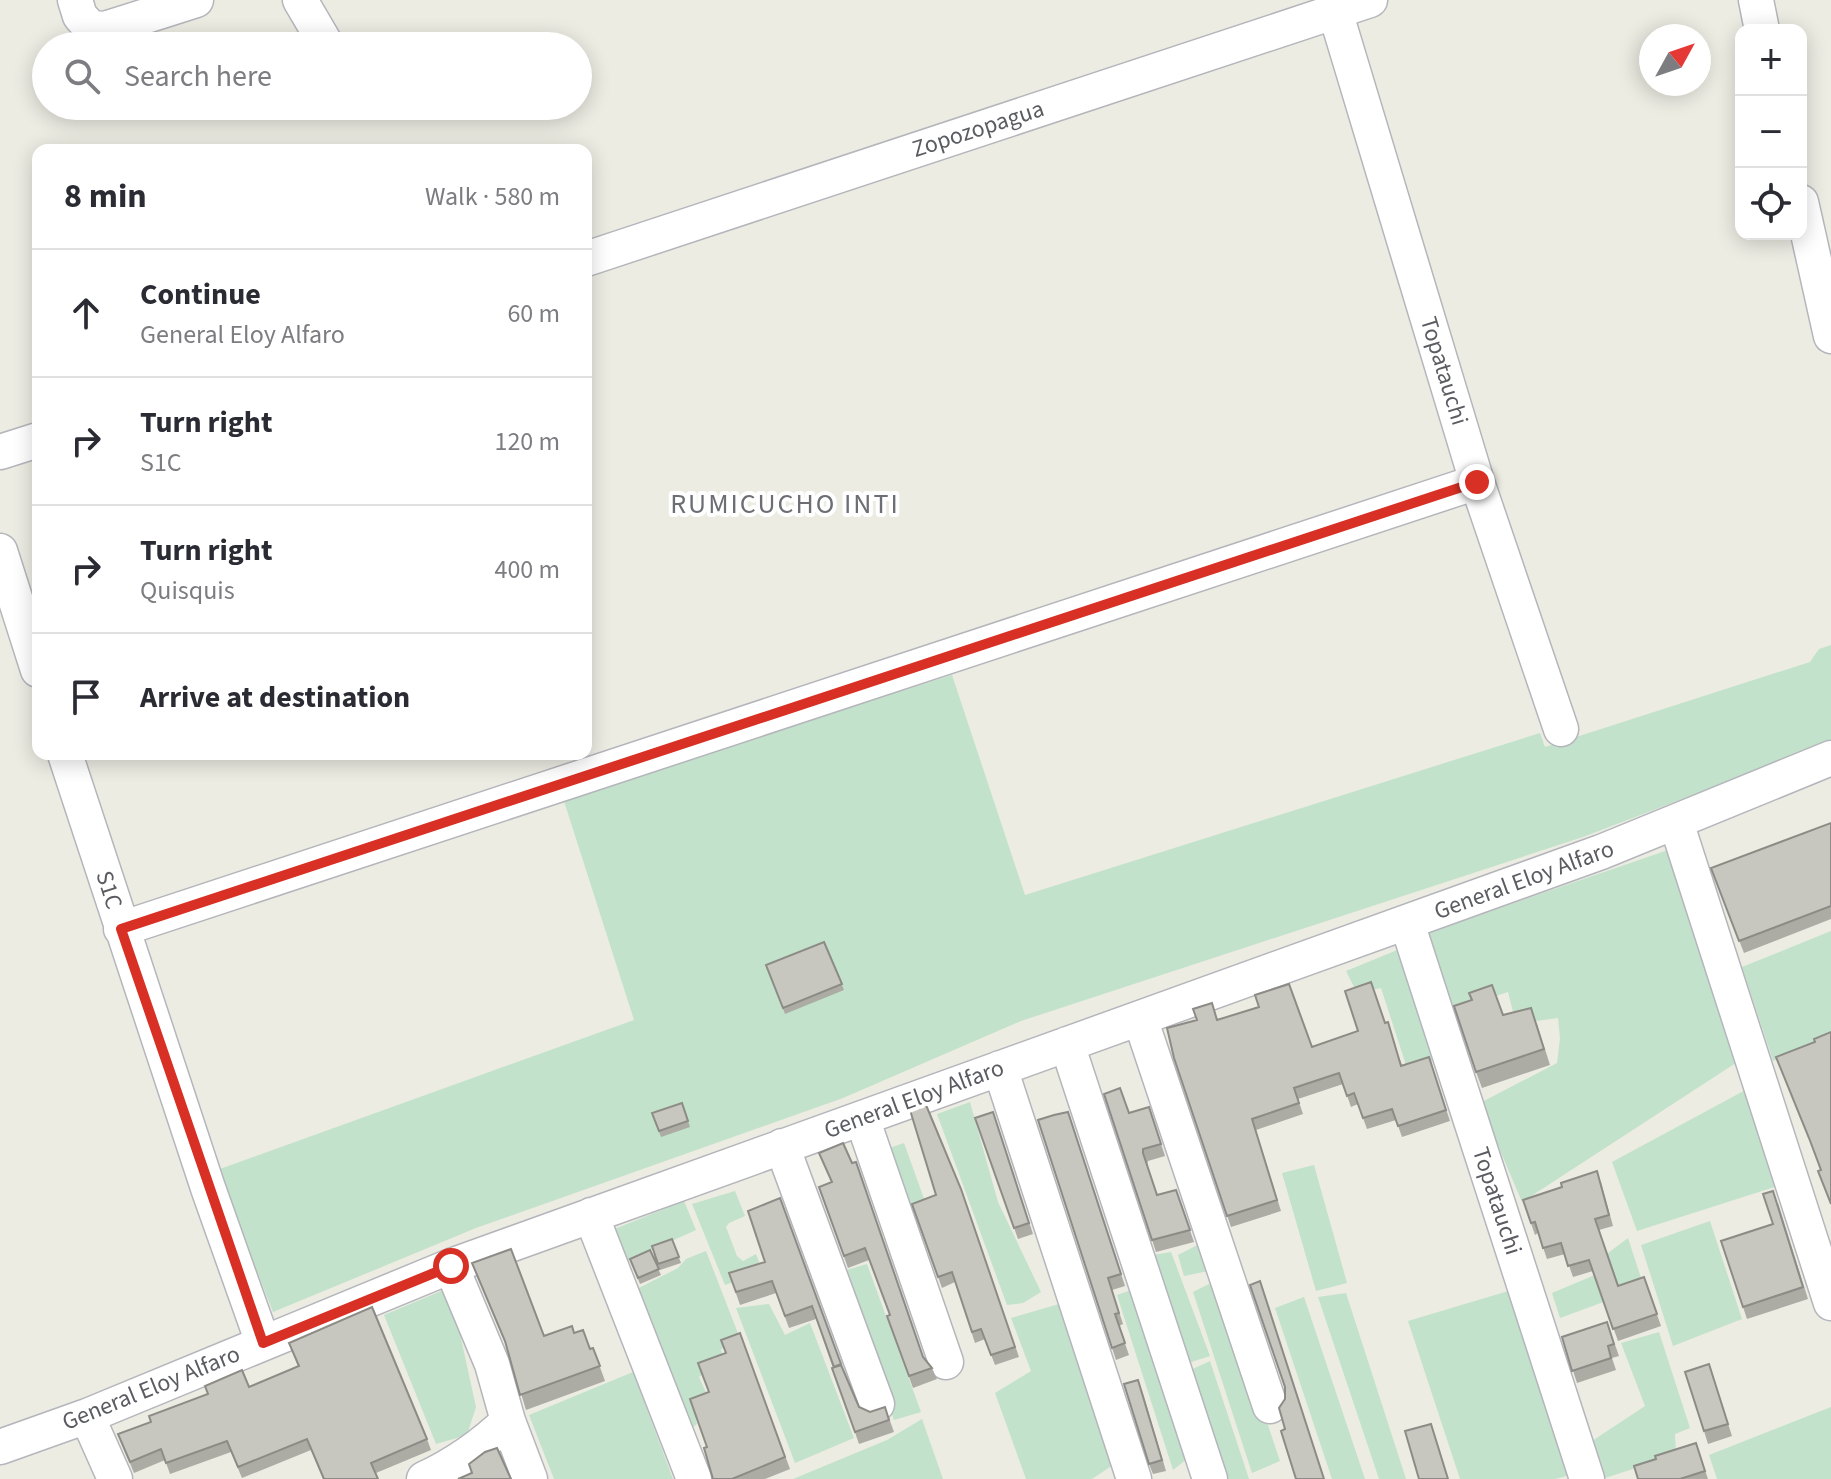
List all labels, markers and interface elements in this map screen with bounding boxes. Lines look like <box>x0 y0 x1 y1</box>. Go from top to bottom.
north arrow <box>1639 24 1711 96</box>
map controls <box>1735 24 1807 240</box>
button: + <box>1735 24 1807 96</box>
search box <box>32 32 592 120</box>
icon: search <box>60 54 104 98</box>
text: Search here <box>124 55 272 98</box>
street label: Zopozopagua <box>907 91 1049 167</box>
button: − <box>1735 96 1807 168</box>
button: locate <box>1735 168 1807 240</box>
text: 8 min <box>64 172 147 221</box>
text: Walk · 580 m <box>425 178 560 215</box>
text: Continue <box>140 273 261 316</box>
icon: ahead <box>64 291 108 335</box>
text: 60 m <box>507 295 560 332</box>
street label: Topatauchi <box>1411 312 1477 430</box>
text: General Eloy Alfaro <box>140 316 345 353</box>
text: Turn right <box>140 401 272 444</box>
icon: right <box>64 419 108 463</box>
text: 120 m <box>494 423 560 460</box>
text: S1C <box>140 444 182 481</box>
route end <box>1459 464 1495 500</box>
district label: RUMICUCHO INTI <box>670 484 900 524</box>
text: Turn right <box>140 529 272 572</box>
icon: right <box>64 547 108 591</box>
text: 400 m <box>494 551 560 588</box>
text: Quisquis <box>140 572 235 609</box>
icon: arrive <box>64 675 108 719</box>
text: Arrive at destination <box>140 676 410 719</box>
street label: General Eloy Alfaro <box>1429 831 1619 929</box>
street label: S1C <box>86 866 132 914</box>
street label: General Eloy Alfaro <box>819 1050 1009 1148</box>
street label: Topatauchi <box>1463 1142 1531 1260</box>
route start <box>433 1248 469 1284</box>
street label: General Eloy Alfaro <box>57 1336 245 1440</box>

